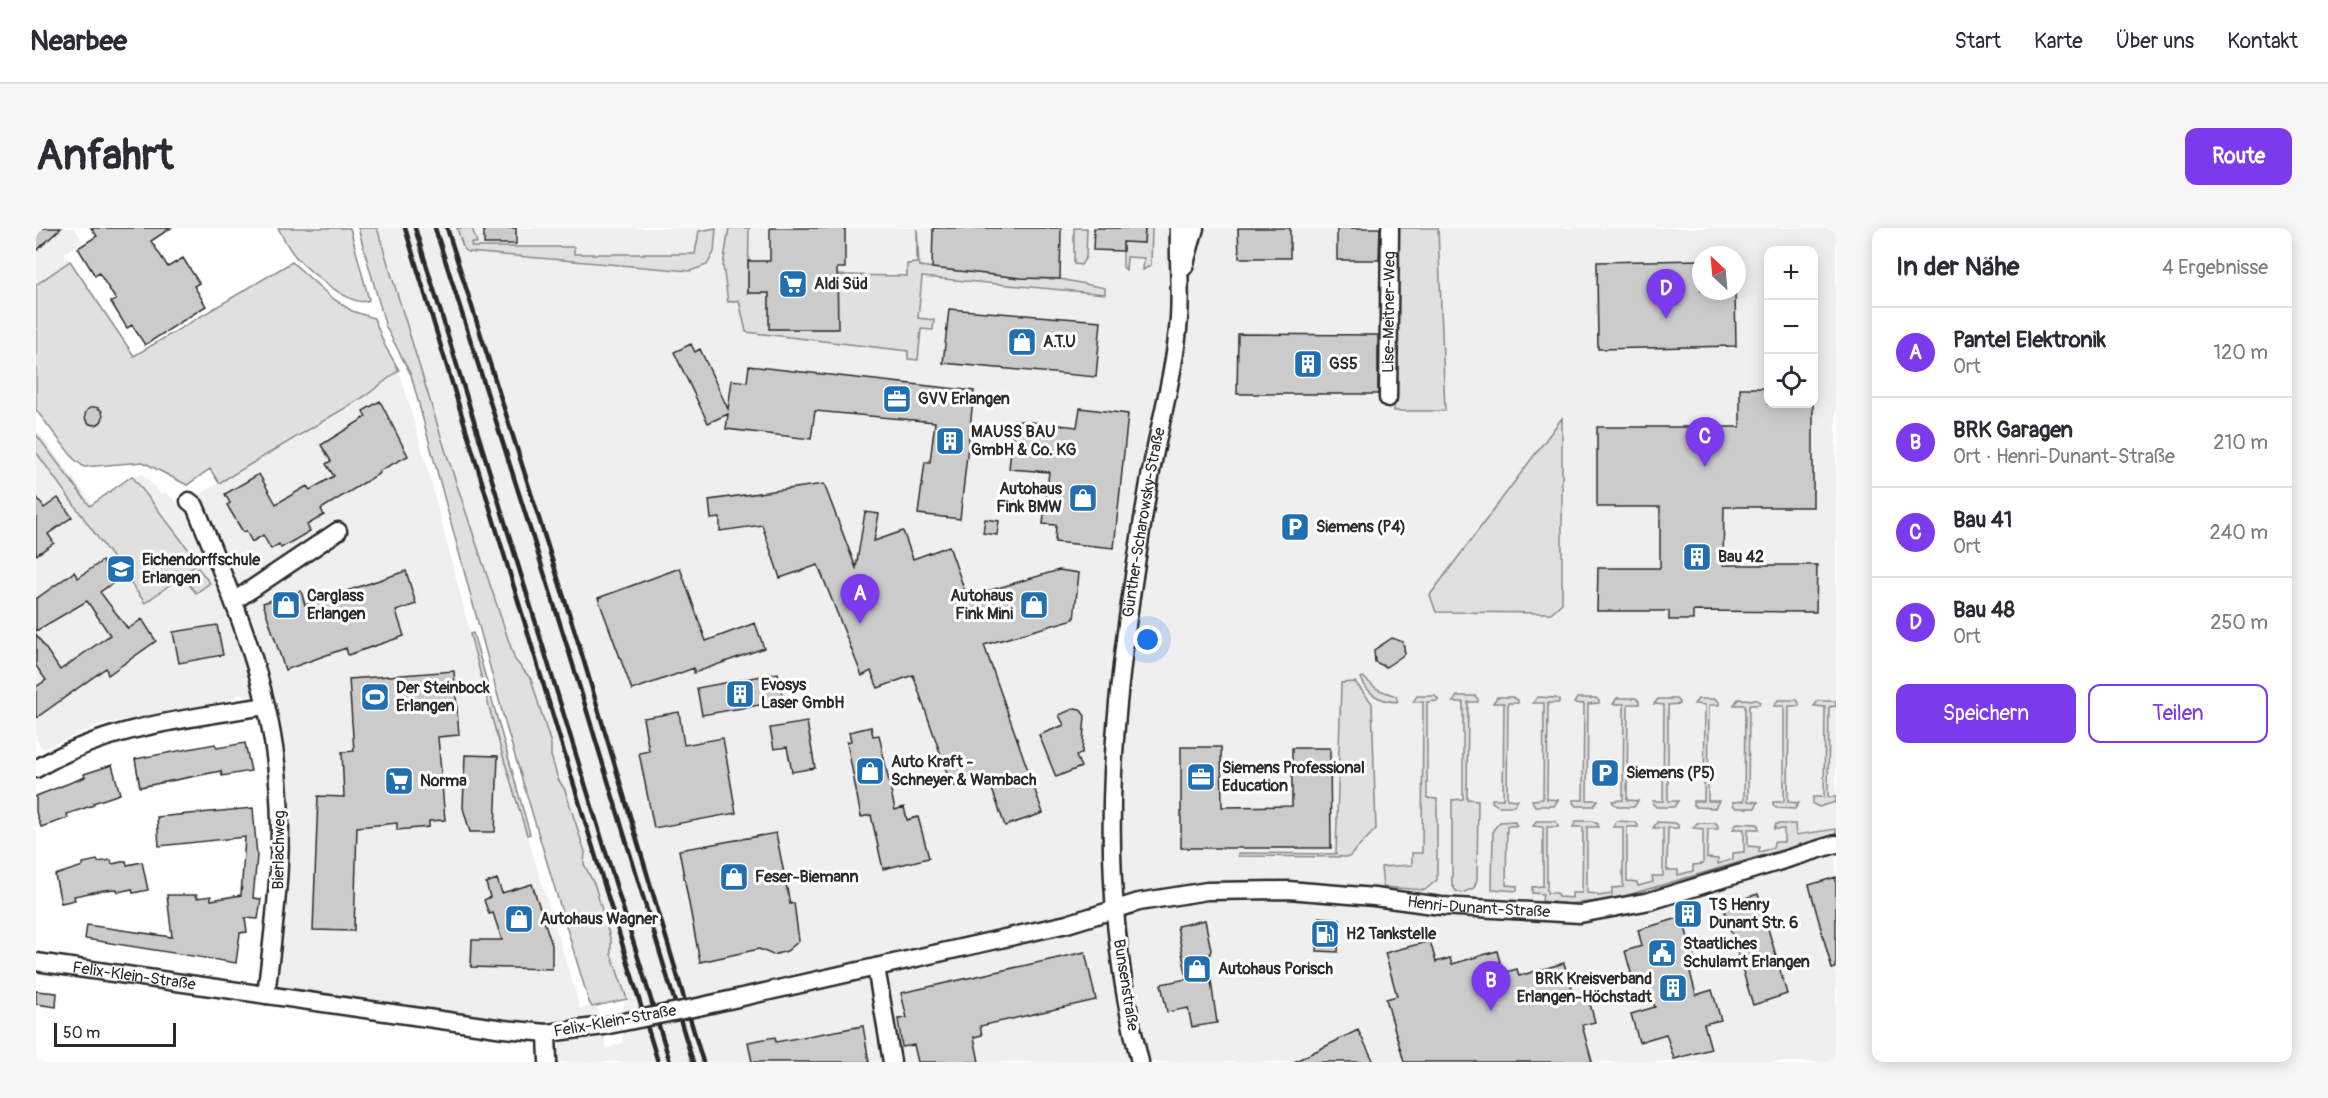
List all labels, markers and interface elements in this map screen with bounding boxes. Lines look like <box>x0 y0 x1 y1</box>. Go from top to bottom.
text: Nearbee <box>30 24 127 59</box>
text: Start <box>1955 28 2001 55</box>
text: Karte <box>2034 28 2083 55</box>
text: Über uns <box>2116 28 2194 55</box>
text: Kontakt <box>2227 28 2298 55</box>
button: Route <box>2185 128 2292 185</box>
text: Anfahrt <box>36 130 174 182</box>
north arrow <box>1692 246 1746 300</box>
map controls <box>1764 246 1818 408</box>
button: + <box>1764 246 1818 300</box>
street label: Lise-Meitner-Weg <box>1378 251 1400 373</box>
text: In der Nähe <box>1896 251 2019 283</box>
text: 4 Ergebnisse <box>2162 255 2268 280</box>
supermarket icon: Aldi Süd <box>777 268 809 300</box>
pin: D <box>1646 270 1686 319</box>
place label: Aldi Süd <box>814 274 868 294</box>
button: − <box>1764 300 1818 354</box>
shop icon: A.T.U <box>1006 326 1038 358</box>
text: Pantel Elektronik <box>1953 326 2106 354</box>
place label: A.T.U <box>1043 332 1076 352</box>
text: A <box>1909 340 1922 365</box>
text: 120 m <box>2213 340 2268 365</box>
building icon: GS5 <box>1292 348 1324 380</box>
place label: GS5 <box>1329 354 1358 374</box>
button: locate <box>1764 354 1818 408</box>
text: Ort <box>1953 354 1981 379</box>
office icon: GVV Erlangen <box>881 383 913 415</box>
place label: GVV Erlangen <box>918 389 1010 409</box>
text: BRK Garagen <box>1953 416 2073 444</box>
pin: C <box>1686 418 1724 467</box>
place label: MAUSS BAU GmbH & Co. KG <box>971 422 1077 460</box>
building icon: MAUSS BAU GmbH & Co. KG <box>934 425 966 457</box>
street label: Günther-Scharowsky-Straße <box>1118 425 1170 619</box>
text: B <box>1910 430 1921 455</box>
text: 210 m <box>2213 430 2268 455</box>
text: Ort · Henri-Dunant-Straße <box>1953 444 2175 469</box>
place label: Autohaus Fink BMW <box>996 479 1063 517</box>
shop icon: Autohaus Fink BMW <box>1067 482 1099 514</box>
text: Bau 41 <box>1953 506 2012 534</box>
parking icon: Siemens (P4) <box>1279 511 1311 543</box>
place label: Siemens (P4) <box>1316 517 1406 537</box>
text: C <box>1909 520 1922 545</box>
text: 240 m <box>2209 520 2268 545</box>
text: Ort <box>1953 534 1981 559</box>
building icon: Bau 42 <box>1681 541 1713 573</box>
place label: Bau 42 <box>1718 547 1764 567</box>
place label: Eichendorffschule Erlangen <box>142 550 261 588</box>
school or university icon: Eichendorffschule Erlangen <box>105 553 137 585</box>
pin: A <box>840 574 880 624</box>
place label: Carglass Erlangen <box>307 586 366 624</box>
place label: Autohaus Fink Mini <box>950 586 1014 624</box>
shop icon: Carglass Erlangen <box>270 589 302 621</box>
shop icon: Autohaus Fink Mini <box>1018 589 1050 621</box>
text: Bau 48 <box>1953 596 2015 624</box>
text: D <box>1909 610 1922 635</box>
text: 250 m <box>2210 610 2268 635</box>
text: Ort <box>1953 624 1981 649</box>
your location <box>1133 625 1162 654</box>
place label: Evosys Laser GmbH <box>761 675 845 713</box>
place label: Der Steinbock Erlangen <box>396 678 490 716</box>
building icon: Evosys Laser GmbH <box>724 678 756 710</box>
sports icon: Der Steinbock Erlangen <box>359 681 391 713</box>
button: Speichern <box>1896 684 2076 743</box>
button: Teilen <box>2088 684 2268 743</box>
place label: Auto Kraft - Schneyer & Wambach <box>891 752 1037 790</box>
shop icon: Auto Kraft - Schneyer & Wambach <box>854 755 886 787</box>
parking icon: Siemens (P5) <box>1589 757 1621 789</box>
place label: Siemens Professional Education <box>1222 758 1365 796</box>
office icon: Siemens Professional Education <box>1185 761 1217 793</box>
place label: Siemens (P5) <box>1626 763 1715 783</box>
supermarket icon: Norma <box>383 765 415 797</box>
place label: Norma <box>420 771 467 791</box>
street label: Bierlachweg <box>268 810 290 890</box>
shop icon: Feser-Biemann <box>718 861 750 893</box>
place label: Feser-Biemann <box>755 867 859 887</box>
street label: Henri-Dunant-Straße <box>1406 892 1551 922</box>
place label: TS Henry Dunant Str. 6 <box>1708 895 1798 933</box>
building icon: TS Henry Dunant Str. 6 <box>1672 898 1704 930</box>
shop icon: Autohaus Wagner <box>503 903 535 935</box>
place label: Autohaus Wagner <box>540 909 658 929</box>
fuel station icon: H2 Tankstelle <box>1309 918 1341 950</box>
place label: H2 Tankstelle <box>1346 924 1437 944</box>
place label: Staatliches Schulamt Erlangen <box>1683 934 1810 972</box>
public building icon: Staatliches Schulamt Erlangen <box>1646 937 1678 969</box>
street label: Bunsenstraße <box>1109 938 1143 1032</box>
shop icon: Autohaus Porisch <box>1181 953 1213 985</box>
street label: Felix-Klein-Straße <box>71 957 197 995</box>
place label: Autohaus Porisch <box>1218 959 1333 979</box>
pin: B <box>1472 962 1510 1011</box>
place label: BRK Kreisverband Erlangen-Höchstadt <box>1517 969 1653 1007</box>
building icon: BRK Kreisverband Erlangen-Höchstadt <box>1657 972 1689 1004</box>
street label: Felix-Klein-Straße <box>552 1000 678 1042</box>
scale bar <box>54 1020 176 1048</box>
text: 50 m <box>63 1023 100 1043</box>

